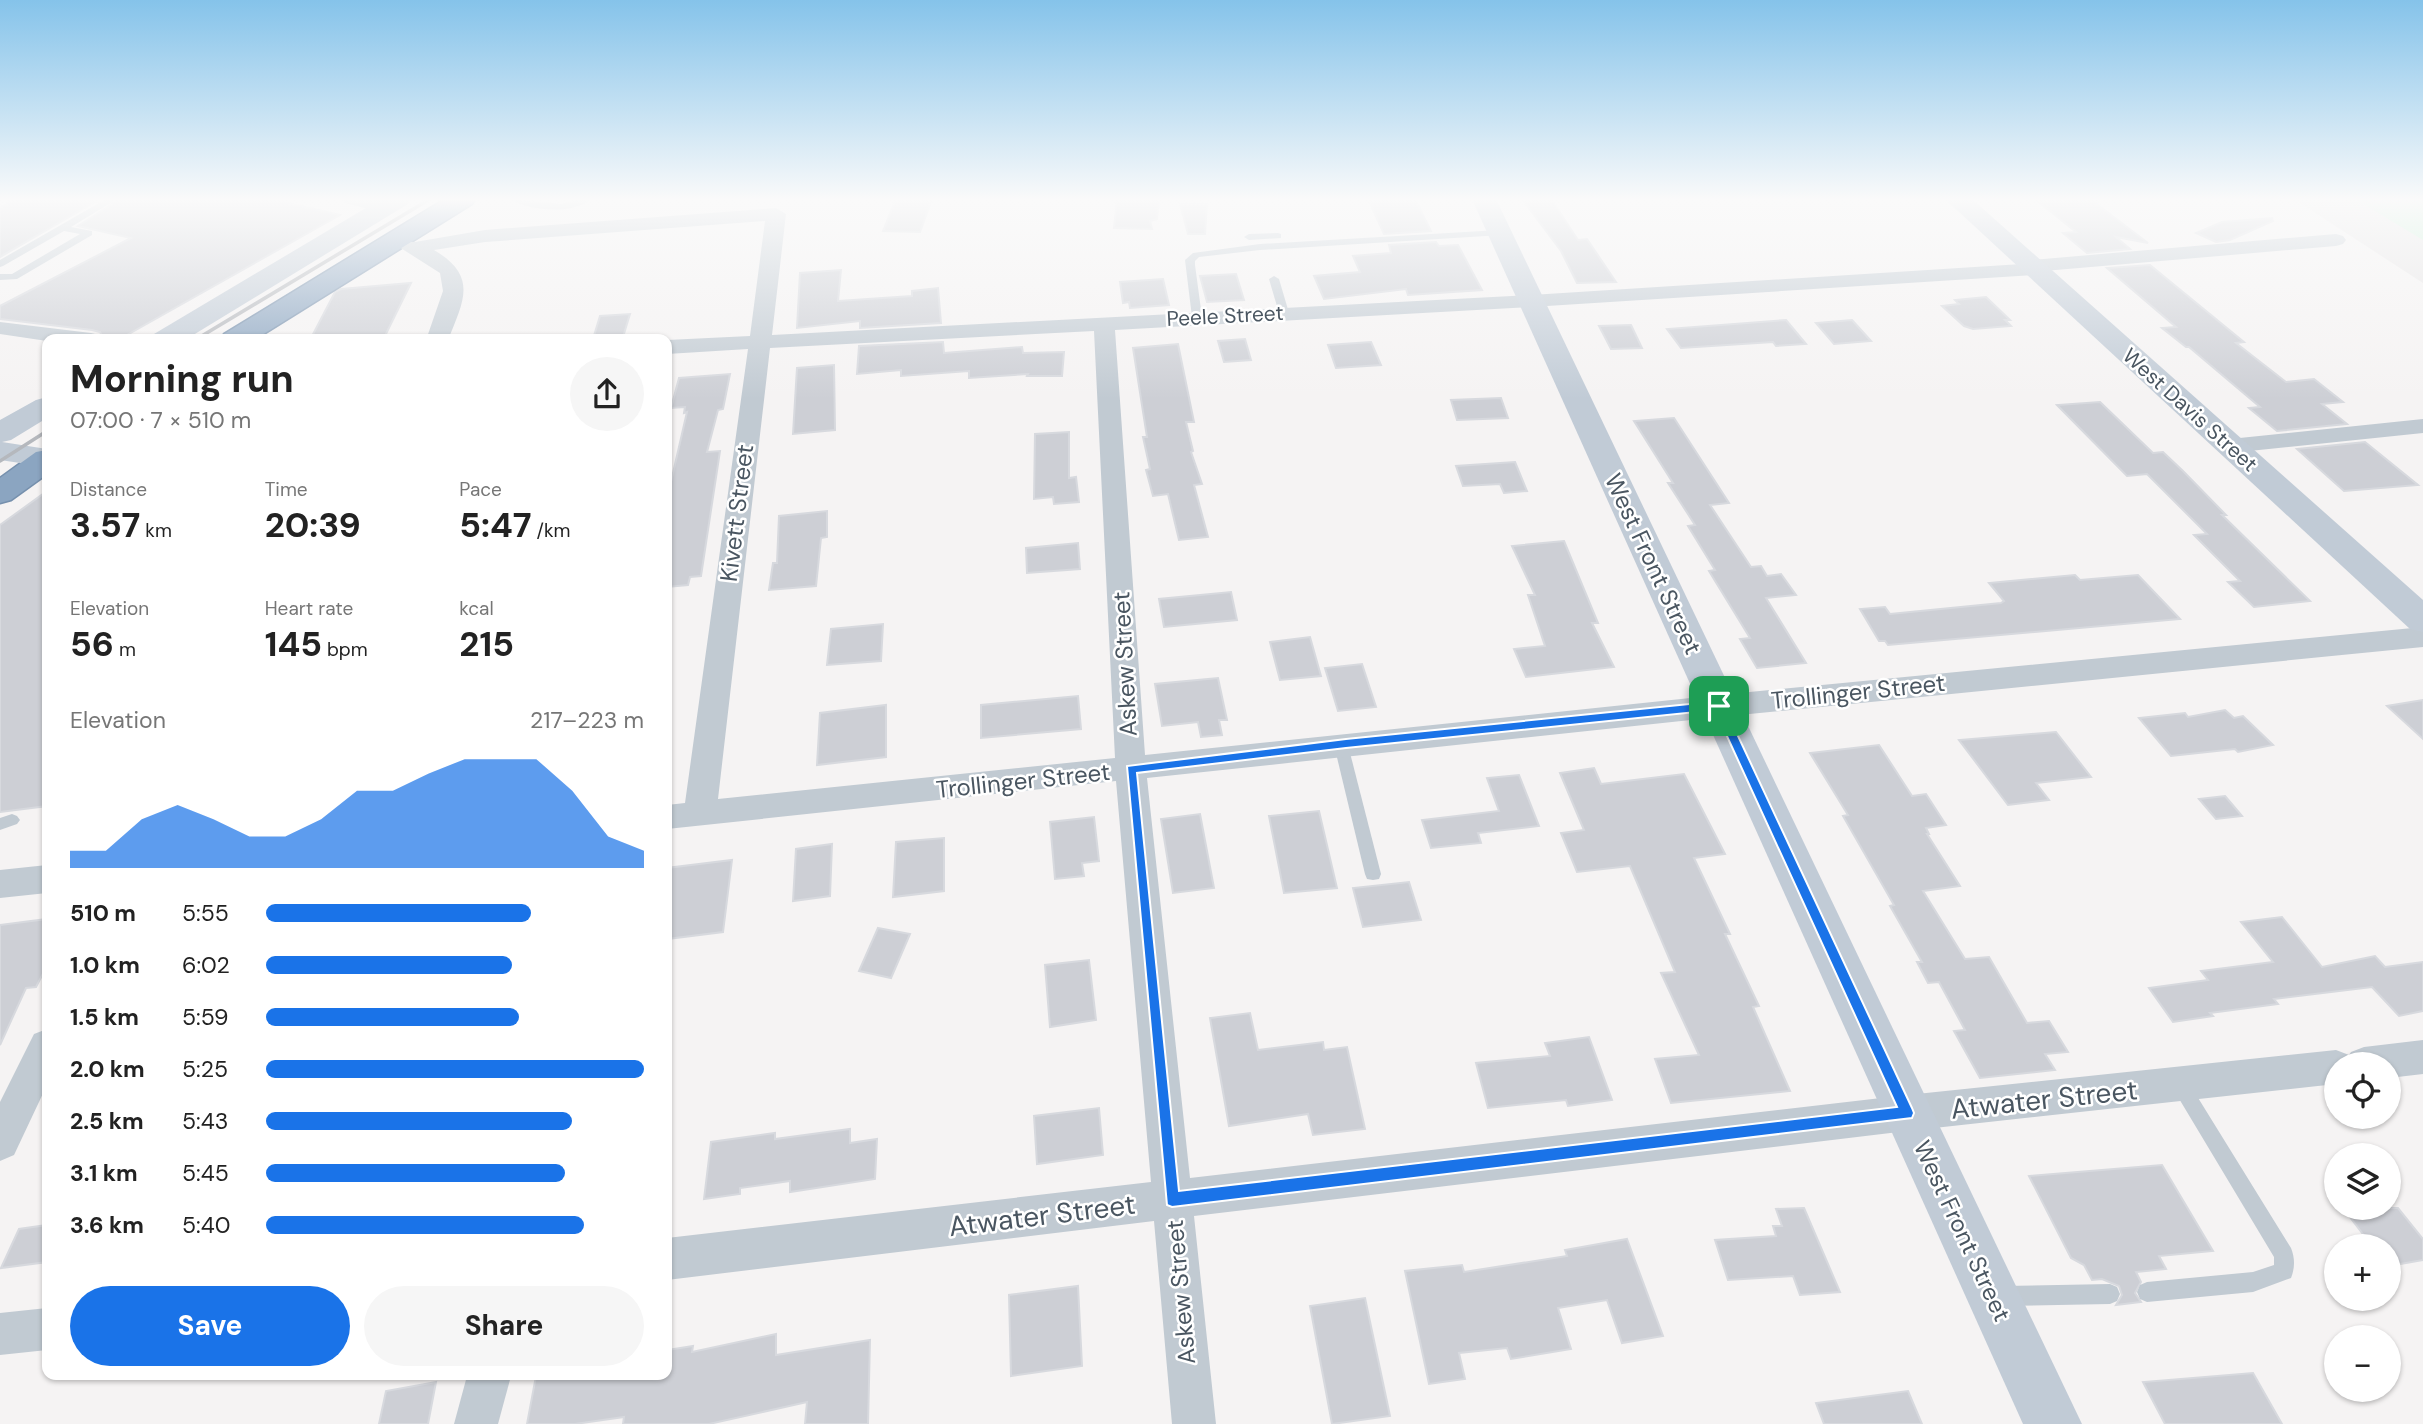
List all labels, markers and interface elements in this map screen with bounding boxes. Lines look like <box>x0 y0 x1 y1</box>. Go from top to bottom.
street label: Peele Street <box>1166 299 1284 333</box>
street label: West Davis Street <box>2117 342 2263 478</box>
text: Morning run <box>70 354 294 404</box>
button: share <box>570 357 644 431</box>
text: 07:00 · 7 × 510 m <box>70 405 251 435</box>
street label: Kivett Street <box>713 442 760 583</box>
street label: West Front Street <box>1598 468 1709 659</box>
text: Distance <box>70 477 147 502</box>
text: Time <box>265 477 308 502</box>
text: Pace <box>459 477 502 502</box>
text: 3.57 <box>70 502 140 548</box>
text: 20:39 <box>265 502 361 548</box>
text: 5:47 <box>459 502 532 548</box>
text: km <box>140 518 172 543</box>
text: /km <box>532 518 571 543</box>
street label: Askew Street <box>1105 591 1144 737</box>
text: Elevation <box>70 596 149 621</box>
text: Heart rate <box>265 596 353 621</box>
text: kcal <box>459 596 494 621</box>
text: 56 <box>70 621 114 667</box>
text: 145 <box>265 621 322 667</box>
text: 215 <box>459 621 514 667</box>
text: m <box>114 637 136 662</box>
text: bpm <box>322 637 368 662</box>
street label: Trollinger Street <box>1769 667 1947 716</box>
pin <box>1689 676 1749 736</box>
icon: arrive <box>1700 687 1738 725</box>
text: Elevation <box>70 705 166 735</box>
text: 217–223 m <box>530 705 644 735</box>
street label: Trollinger Street <box>934 756 1112 805</box>
text: 510 m <box>70 898 136 928</box>
text: 5:55 <box>182 898 229 928</box>
text: 1.0 km <box>70 950 140 980</box>
text: 6:02 <box>182 950 230 980</box>
text: 1.5 km <box>70 1002 139 1032</box>
text: 5:59 <box>182 1002 228 1032</box>
map controls <box>2324 1052 2401 1402</box>
button: locate <box>2324 1052 2401 1129</box>
text: 2.0 km <box>70 1054 145 1084</box>
text: 5:25 <box>182 1054 228 1084</box>
street label: Atwater Street <box>1949 1071 2139 1128</box>
text: 2.5 km <box>70 1106 144 1136</box>
text: 5:43 <box>182 1106 228 1136</box>
street label: West Front Street <box>1907 1135 2018 1326</box>
button: layers <box>2324 1143 2401 1220</box>
text: 3.1 km <box>70 1158 138 1188</box>
text: 5:45 <box>182 1158 229 1188</box>
street label: Atwater Street <box>947 1186 1137 1245</box>
text: 3.6 km <box>70 1210 144 1240</box>
text: 5:40 <box>182 1210 230 1240</box>
street label: Askew Street <box>1159 1218 1202 1366</box>
button: + <box>2324 1234 2401 1311</box>
button: Save <box>70 1286 350 1366</box>
button: Share <box>364 1286 644 1366</box>
button: − <box>2324 1325 2401 1402</box>

